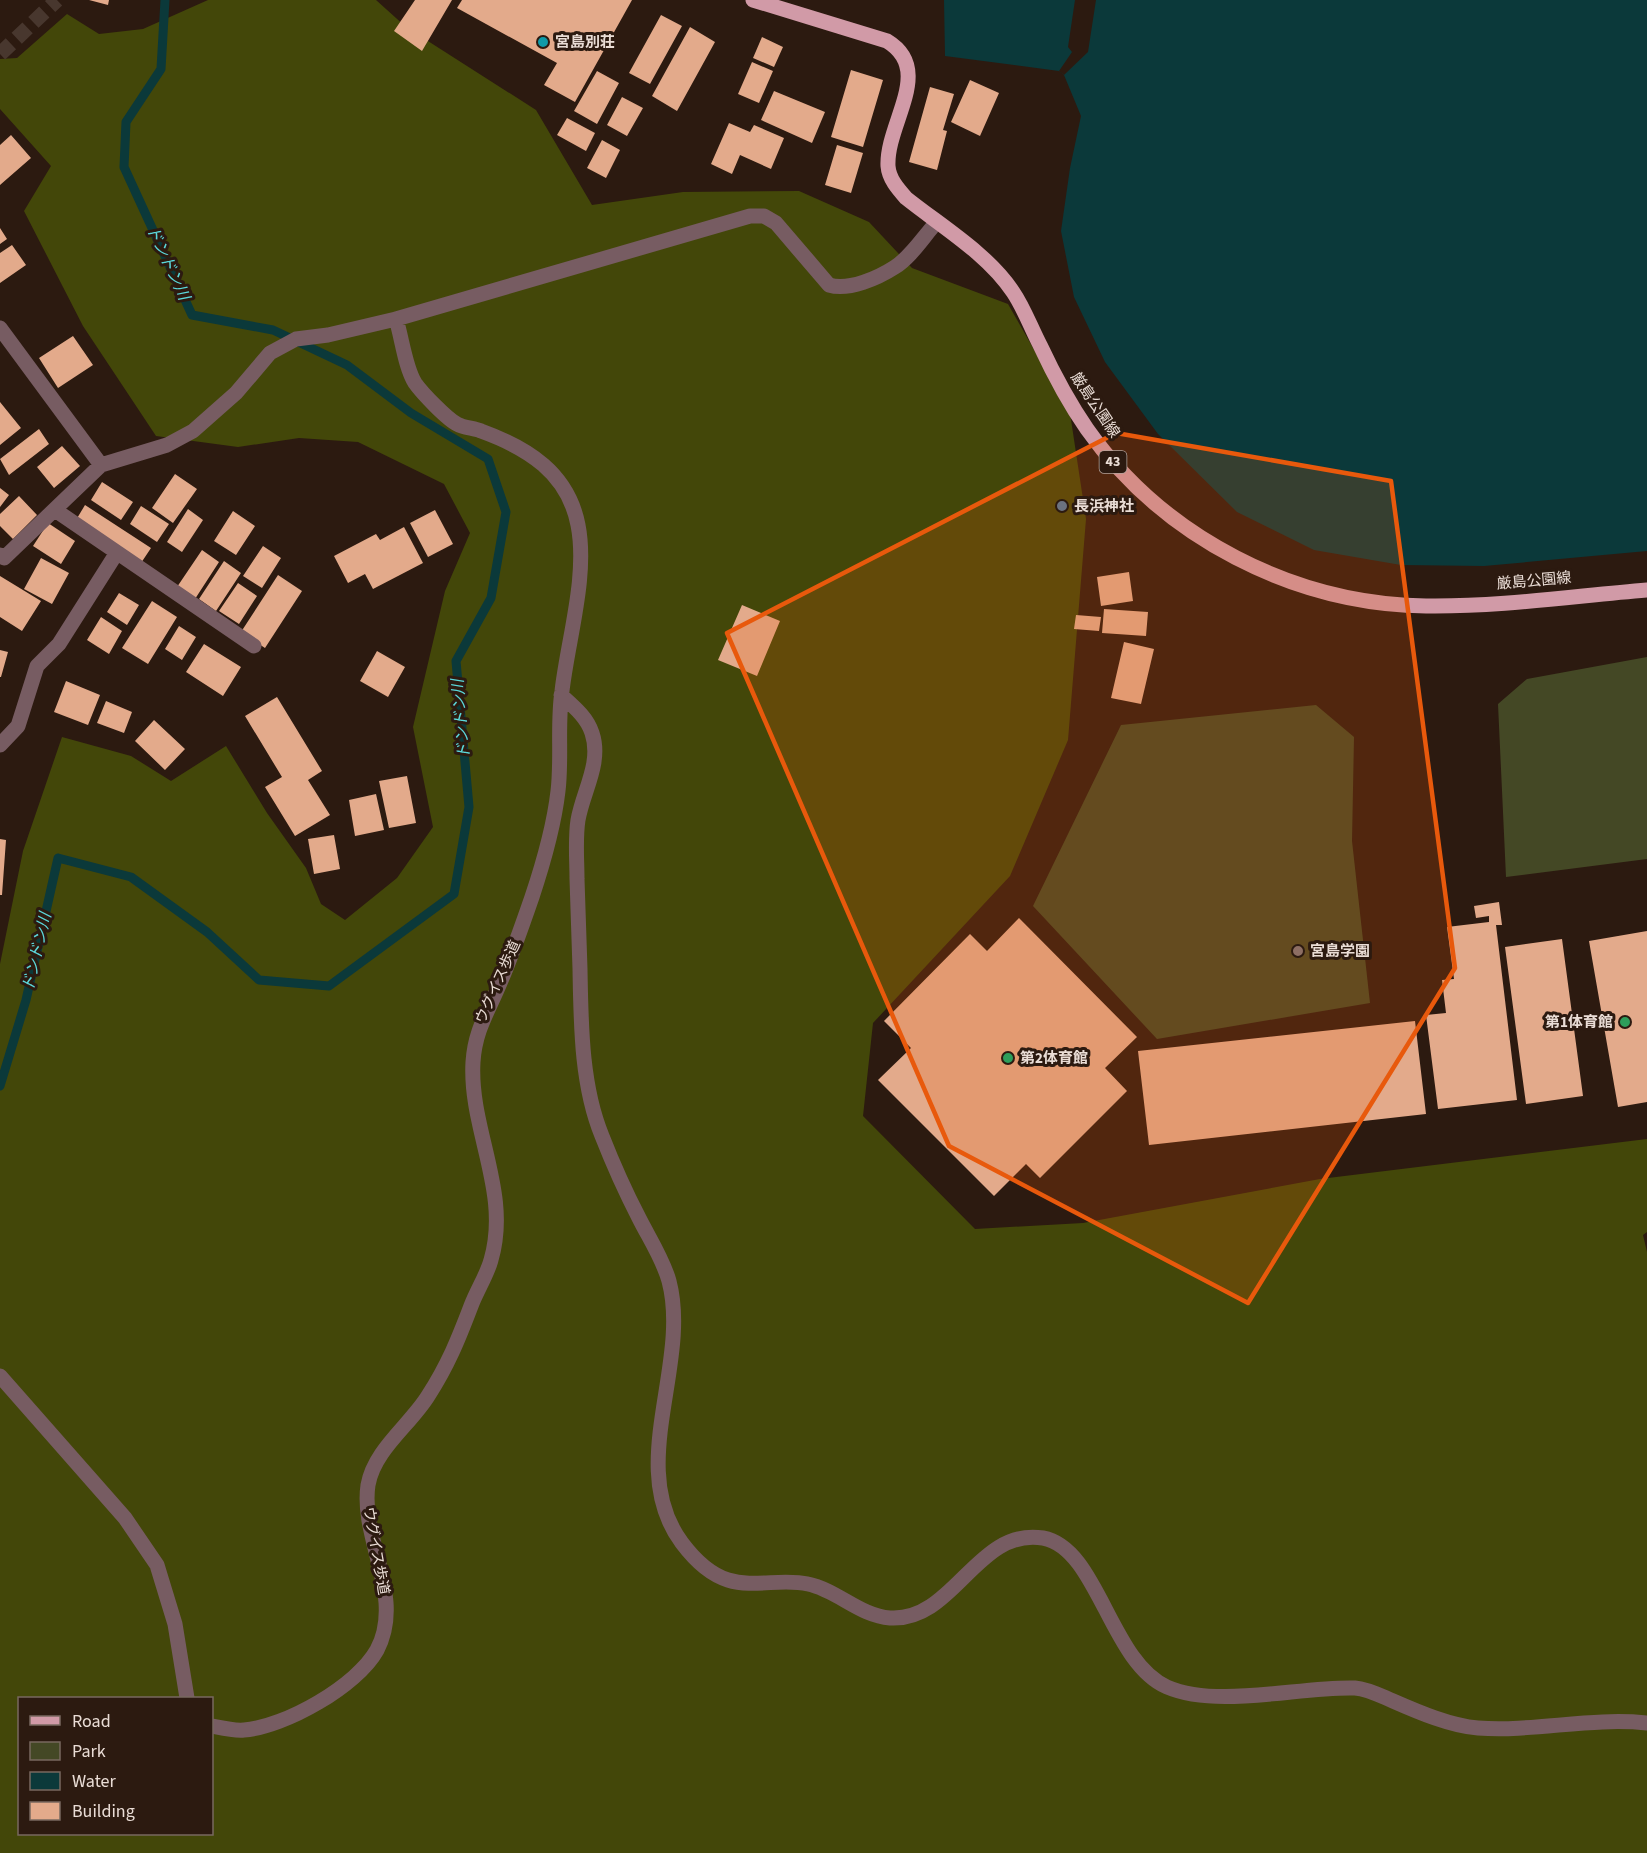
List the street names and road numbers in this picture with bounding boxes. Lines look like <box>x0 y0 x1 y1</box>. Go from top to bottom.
street label: 厳島公園線 <box>1065 368 1125 442</box>
road number: 43 <box>1100 451 1126 473</box>
street label: 厳島公園線 <box>1496 567 1572 595</box>
street label: ウグイス歩道 <box>470 937 526 1027</box>
street label: ウグイス歩道 <box>358 1505 394 1597</box>

